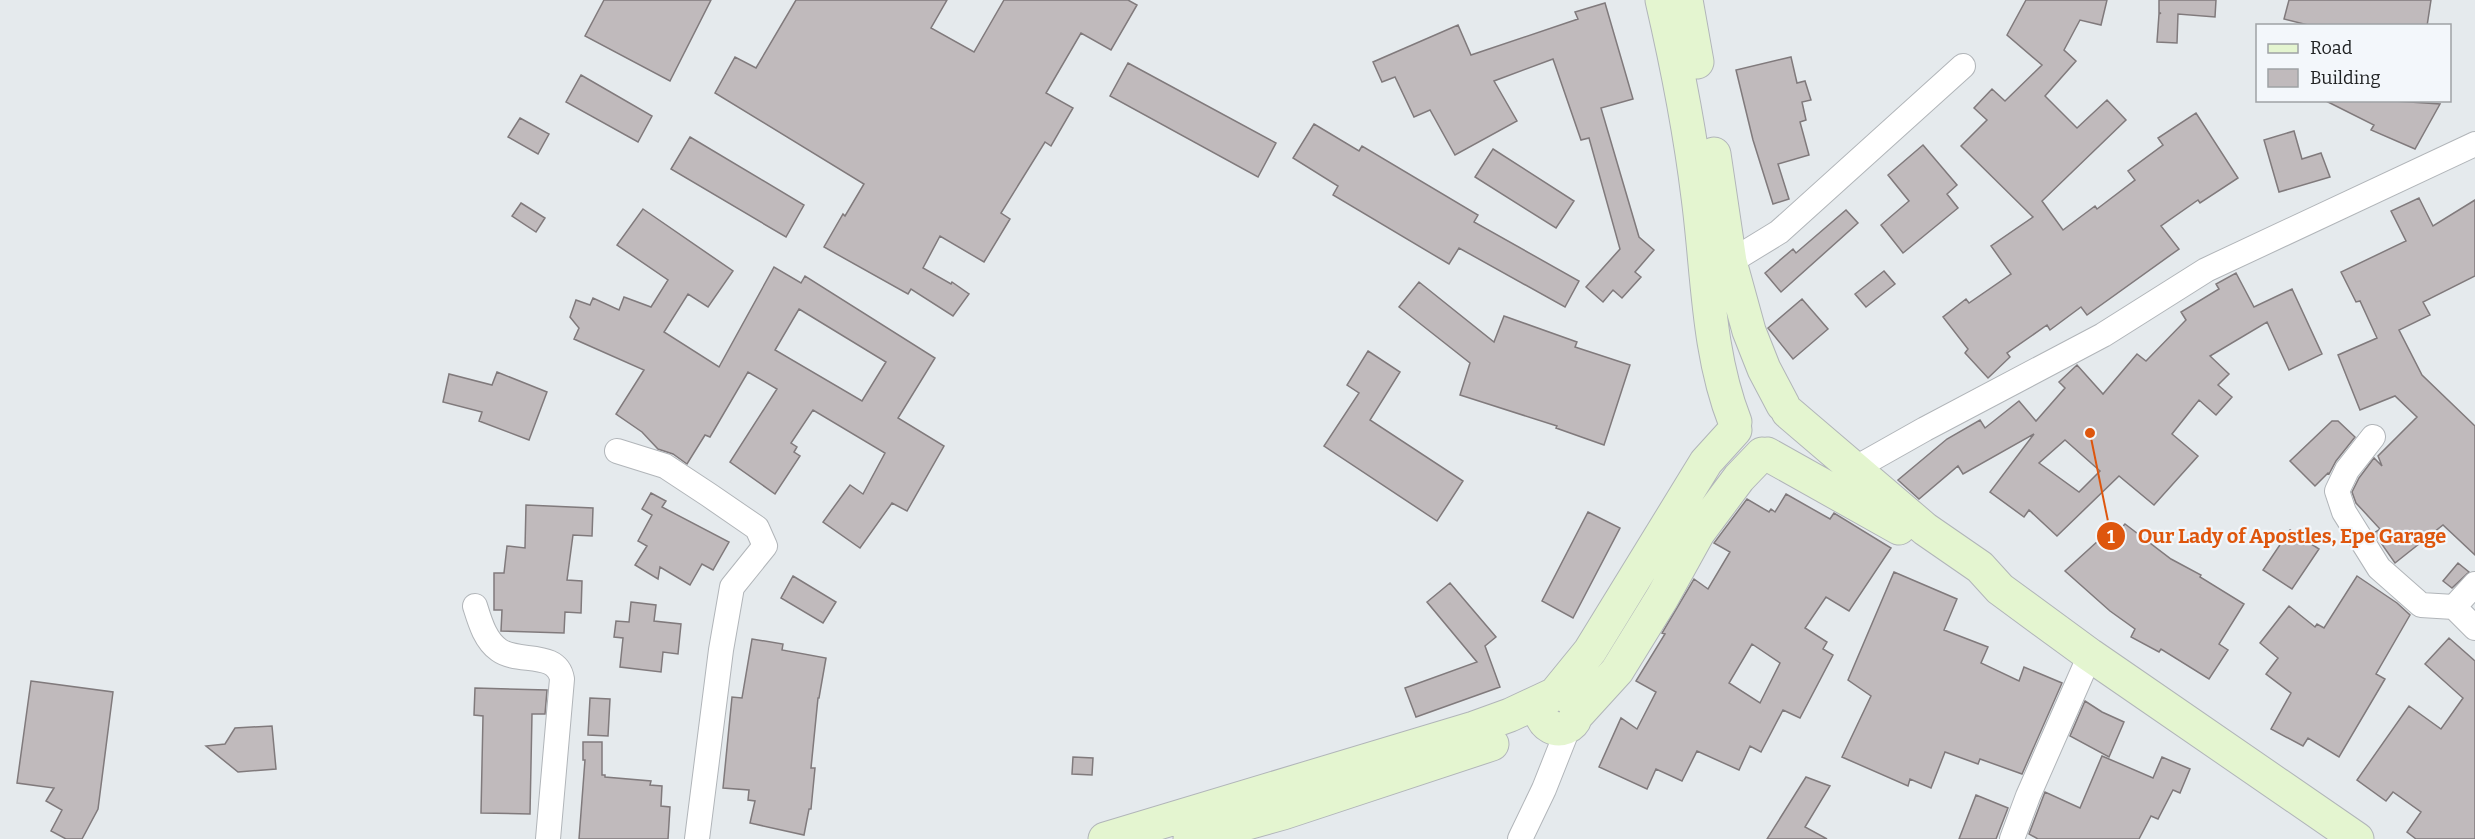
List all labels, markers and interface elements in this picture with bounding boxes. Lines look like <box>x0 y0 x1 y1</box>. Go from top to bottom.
legend <box>2256 24 2451 102</box>
text: Road <box>2310 37 2353 59</box>
text: Building <box>2310 67 2381 89</box>
callout: Our Lady of Apostles, Epe Garage <box>2096 517 2459 555</box>
text: Our Lady of Apostles, Epe Garage <box>2138 524 2446 548</box>
text: 1 <box>2107 526 2115 548</box>

